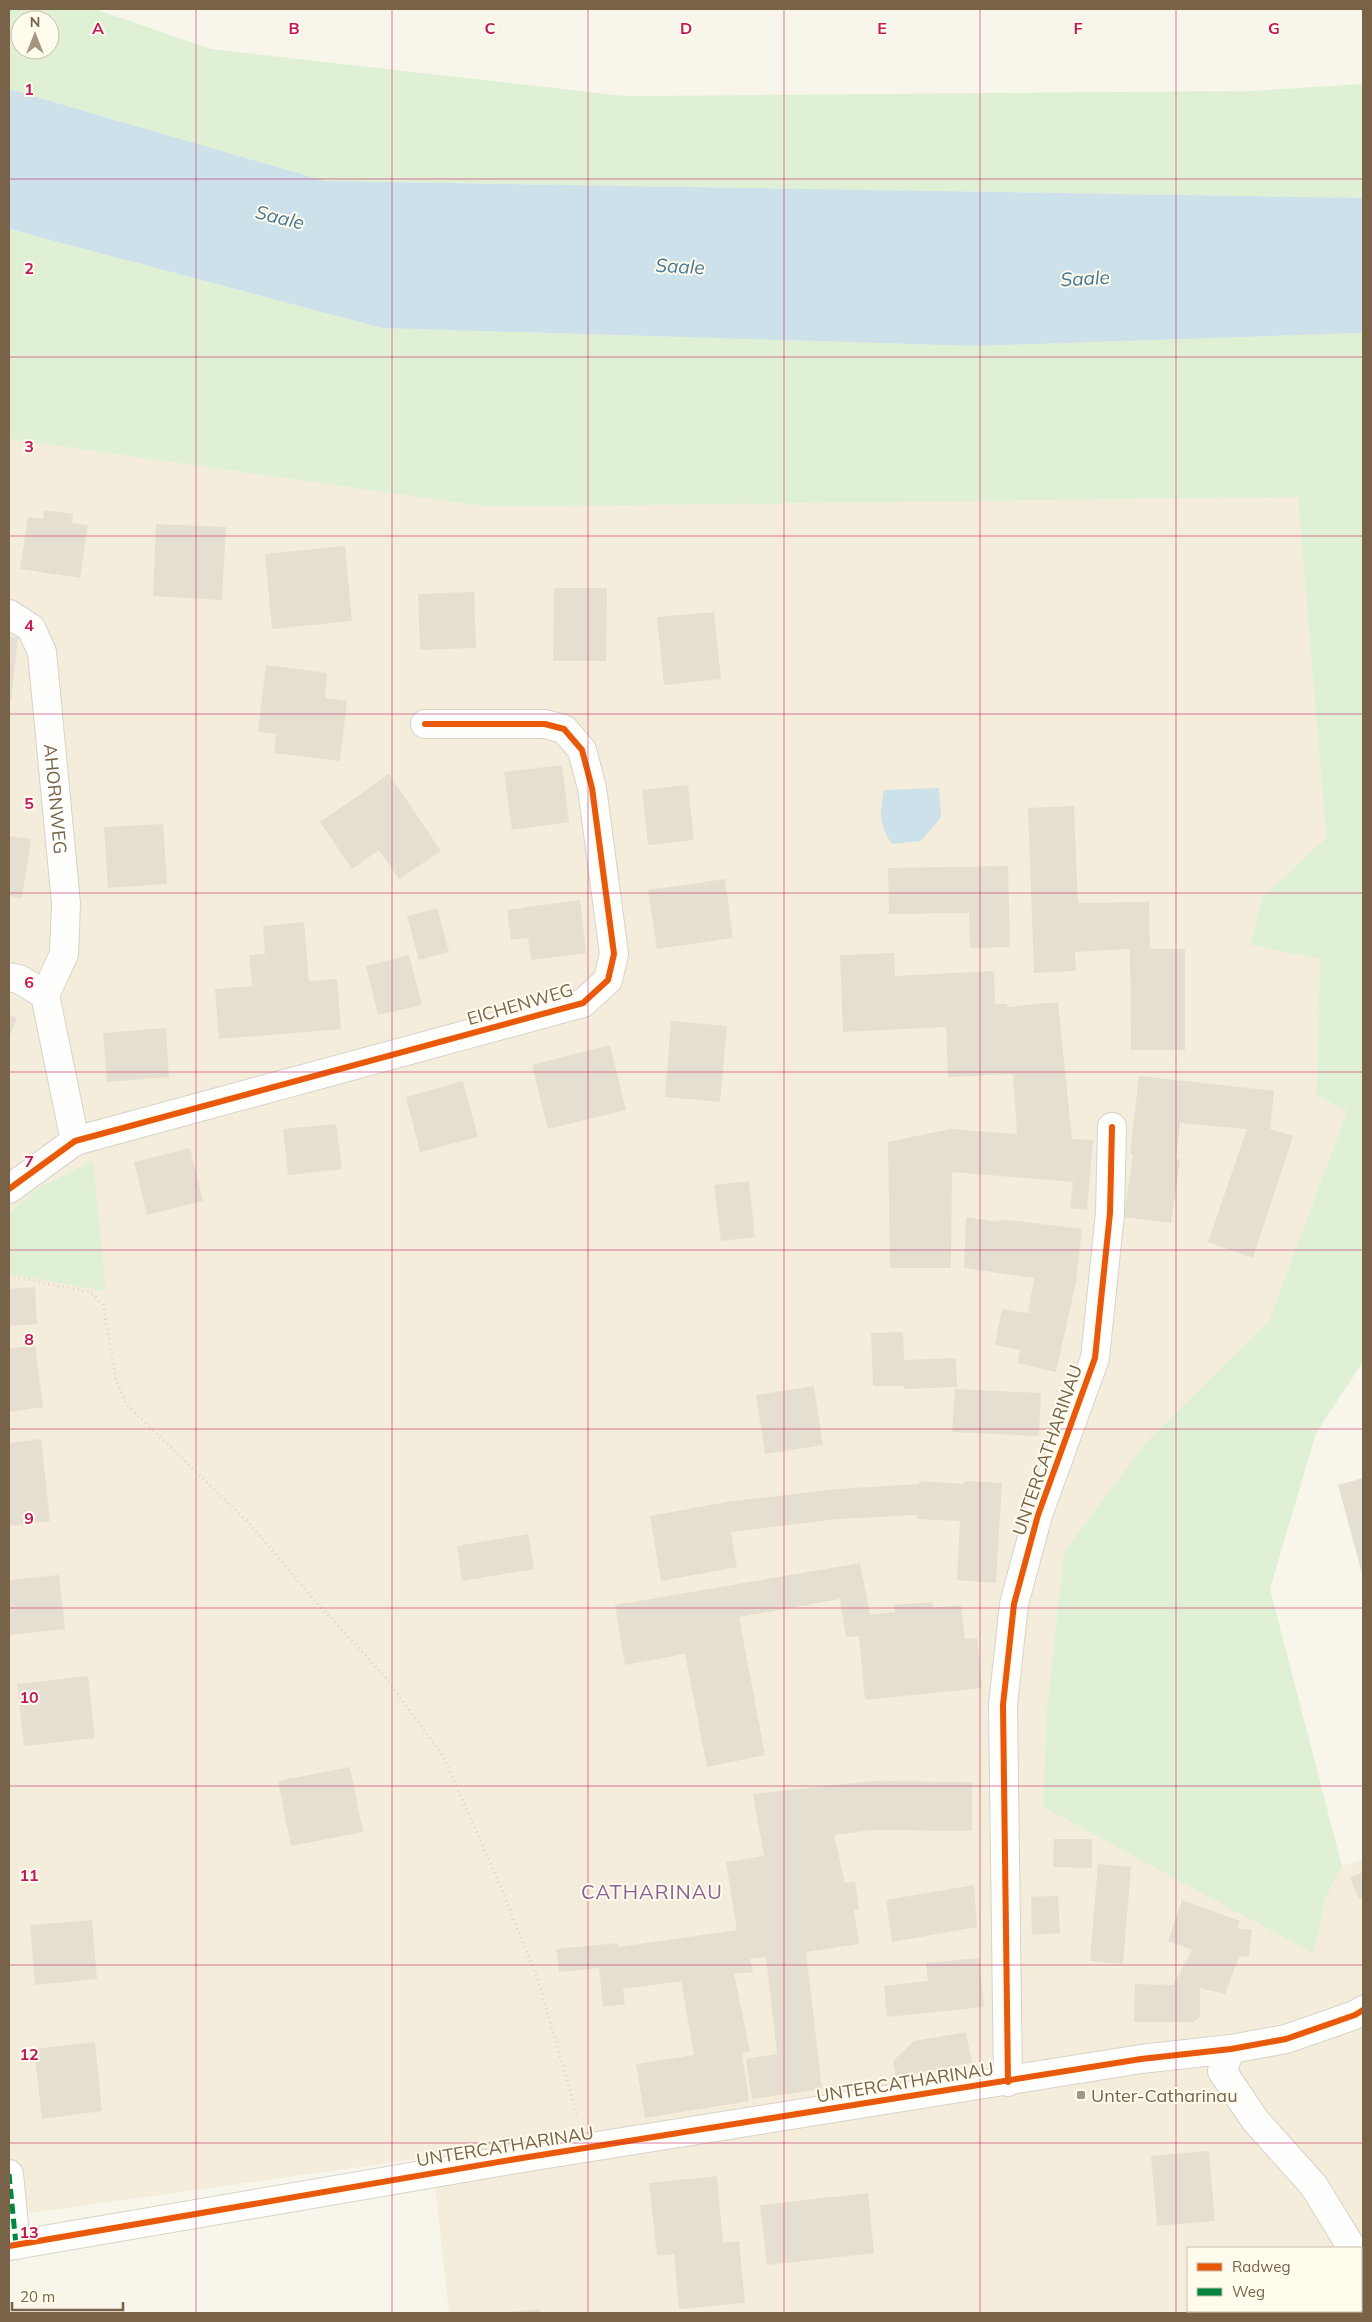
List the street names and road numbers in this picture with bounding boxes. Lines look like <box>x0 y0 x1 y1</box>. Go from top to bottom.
street label: AHORNWEG <box>39 743 73 855</box>
street label: EICHENWEG <box>464 978 576 1030</box>
street label: UNTERCATHARINAU <box>1007 1362 1087 1538</box>
street label: UNTERCATHARINAU <box>815 2057 995 2107</box>
street label: UNTERCATHARINAU <box>415 2121 595 2171</box>

